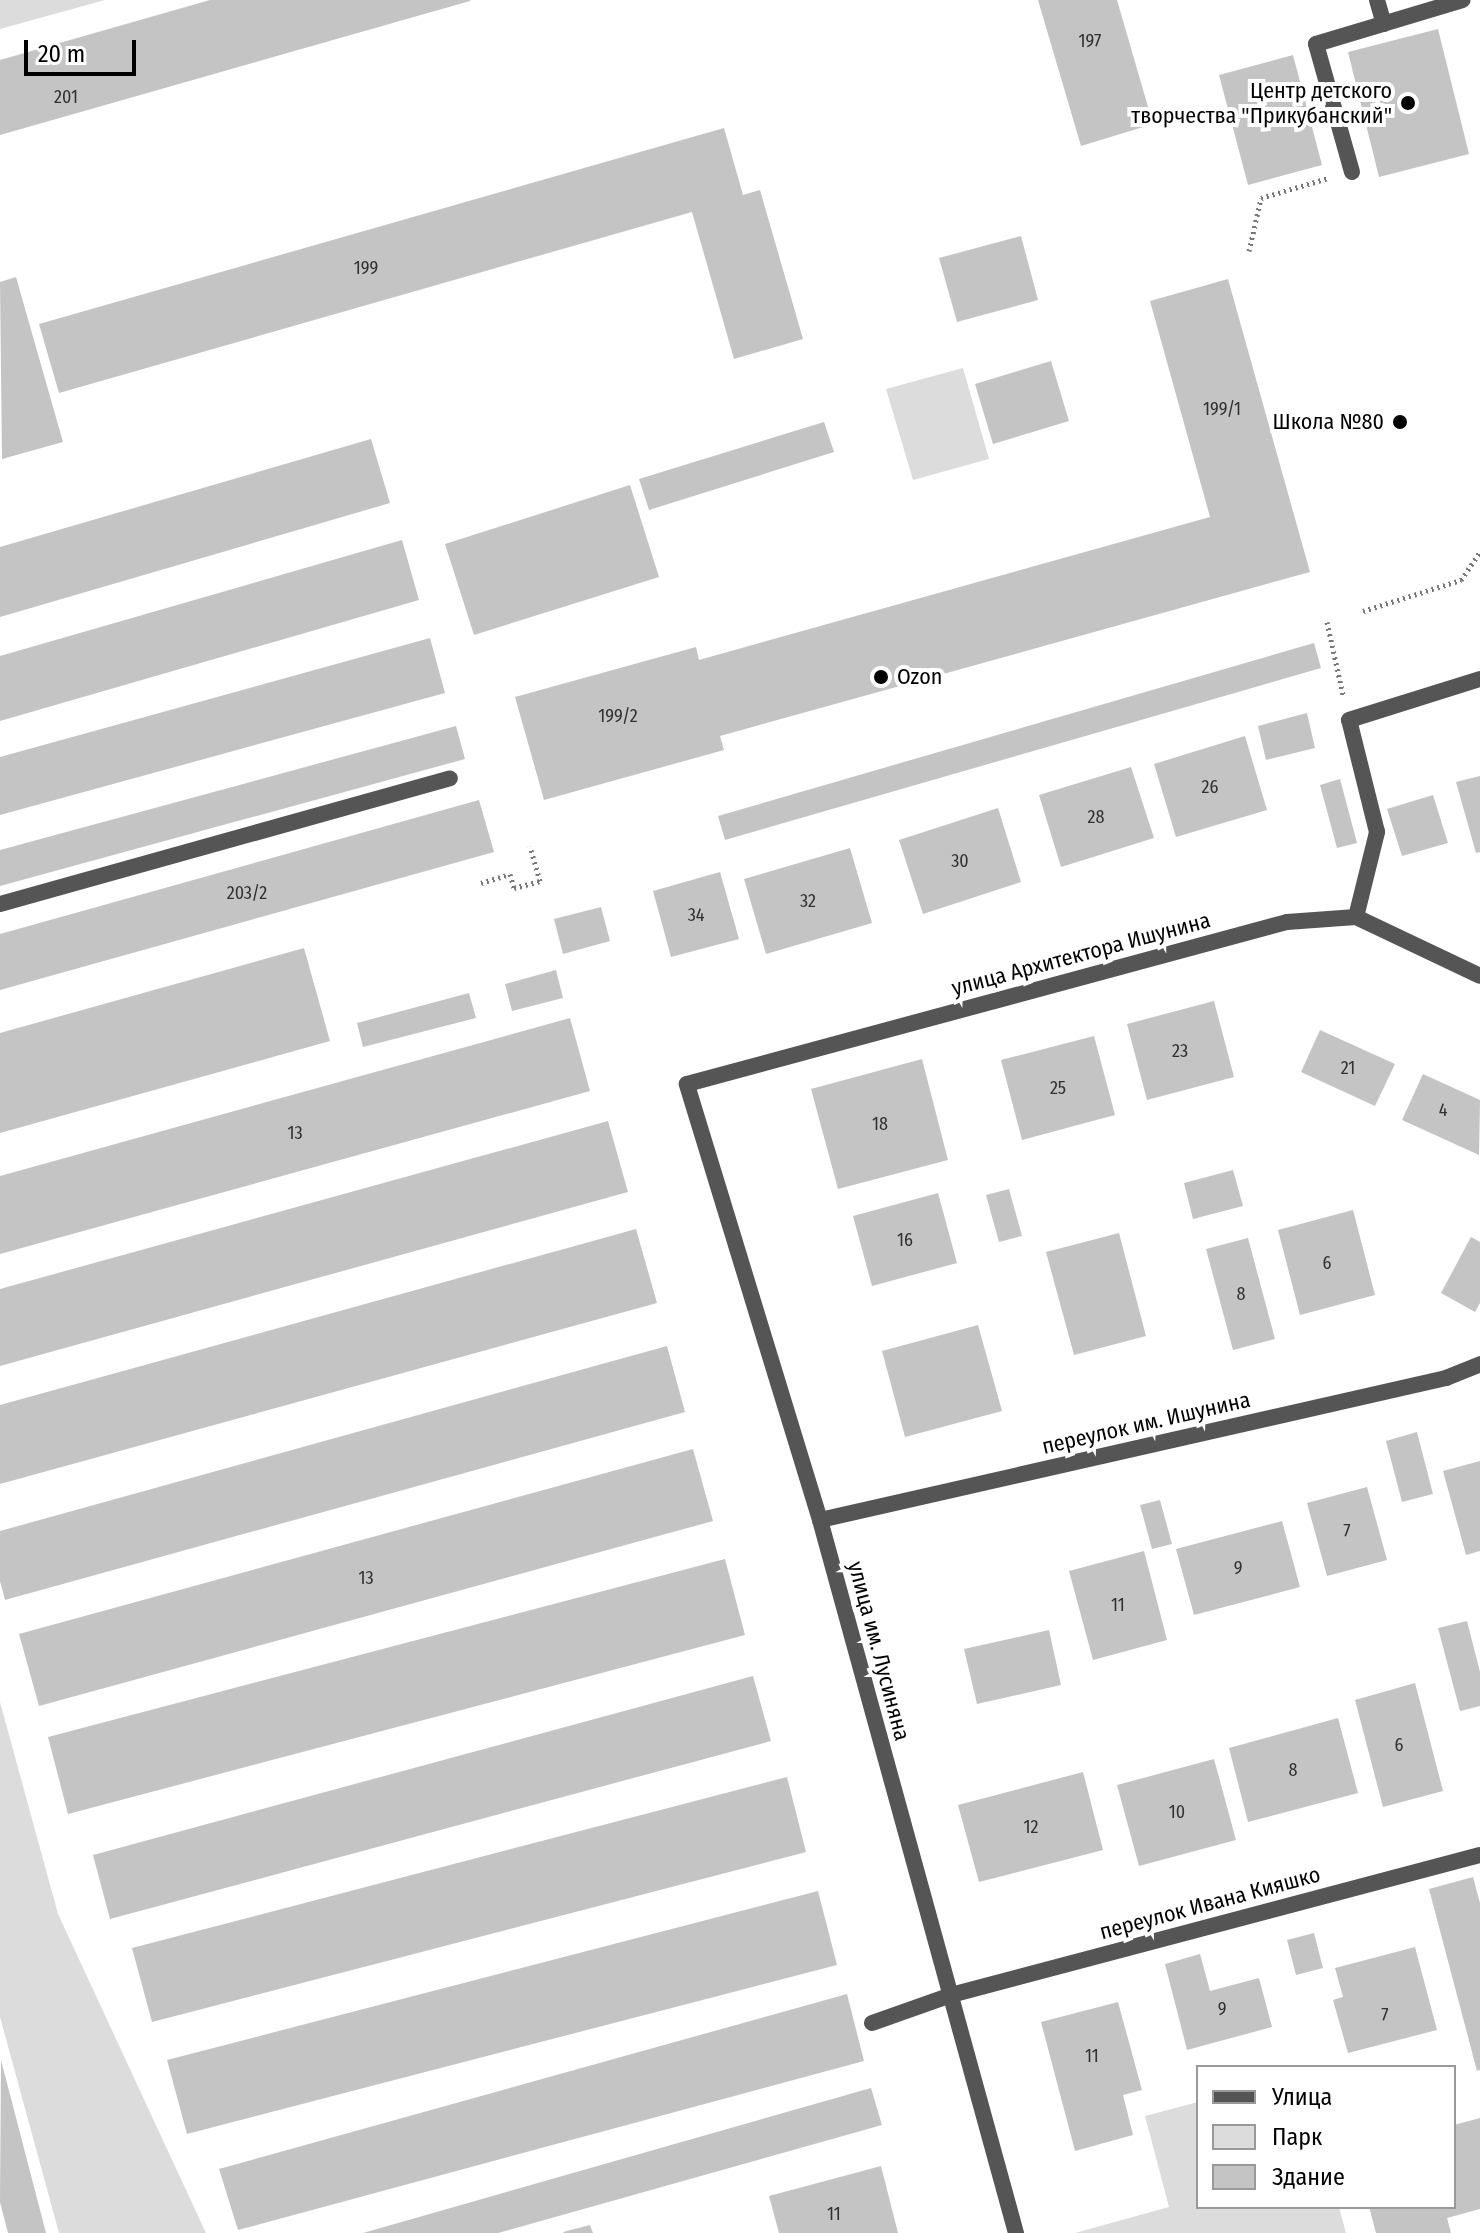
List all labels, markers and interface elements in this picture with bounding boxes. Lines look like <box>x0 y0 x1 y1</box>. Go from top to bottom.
scale bar <box>28 24 140 74</box>
house number: 197 <box>1079 30 1101 52</box>
text: 20 m <box>38 40 85 68</box>
place label: Центр детского творчества "Прикубанский" <box>1131 77 1392 128</box>
house number: 201 <box>54 86 78 108</box>
marker: Центр детского творчества "Прикубанский" <box>1399 94 1417 112</box>
house number: 199 <box>354 257 378 279</box>
house number: 199/1 <box>1203 398 1241 420</box>
place label: Школа №80 <box>1273 409 1384 435</box>
marker: Школа №80 <box>1391 413 1409 431</box>
place label: Ozon <box>897 664 942 690</box>
marker: Ozon <box>872 668 890 686</box>
house number: 199/2 <box>598 705 638 727</box>
house number: 26 <box>1202 776 1218 798</box>
house number: 28 <box>1088 806 1104 828</box>
house number: 30 <box>951 850 969 872</box>
house number: 203/2 <box>227 882 267 904</box>
house number: 32 <box>800 890 816 912</box>
house number: 34 <box>688 904 704 926</box>
street label: улица Архитектора Ишунина <box>949 907 1213 1001</box>
house number: 23 <box>1172 1040 1188 1062</box>
house number: 21 <box>1341 1057 1355 1079</box>
house number: 25 <box>1050 1077 1066 1099</box>
house number: 4 <box>1439 1099 1447 1121</box>
house number: 18 <box>872 1113 888 1135</box>
house number: 13 <box>287 1122 303 1144</box>
house number: 16 <box>897 1229 913 1251</box>
house number: 6 <box>1323 1252 1331 1274</box>
house number: 8 <box>1237 1283 1245 1305</box>
street label: переулок им. Ишунина <box>1039 1386 1253 1460</box>
house number: 7 <box>1343 1520 1351 1542</box>
house number: 9 <box>1234 1557 1242 1579</box>
street label: улица им. Лусиняна <box>842 1559 916 1743</box>
house number: 13 <box>358 1567 374 1589</box>
house number: 11 <box>1111 1594 1125 1616</box>
house number: 6 <box>1395 1734 1403 1756</box>
house number: 8 <box>1289 1759 1297 1781</box>
house number: 10 <box>1169 1801 1185 1823</box>
house number: 12 <box>1024 1816 1038 1838</box>
street label: переулок Ивана Кияшко <box>1097 1861 1323 1945</box>
house number: 9 <box>1218 1998 1226 2020</box>
house number: 7 <box>1381 2004 1389 2026</box>
house number: 11 <box>1085 2045 1099 2067</box>
legend <box>1196 2065 1456 2209</box>
text: Улица <box>1272 2083 1332 2111</box>
text: Парк <box>1272 2123 1322 2151</box>
text: Здание <box>1272 2163 1345 2191</box>
house number: 11 <box>827 2203 841 2225</box>

